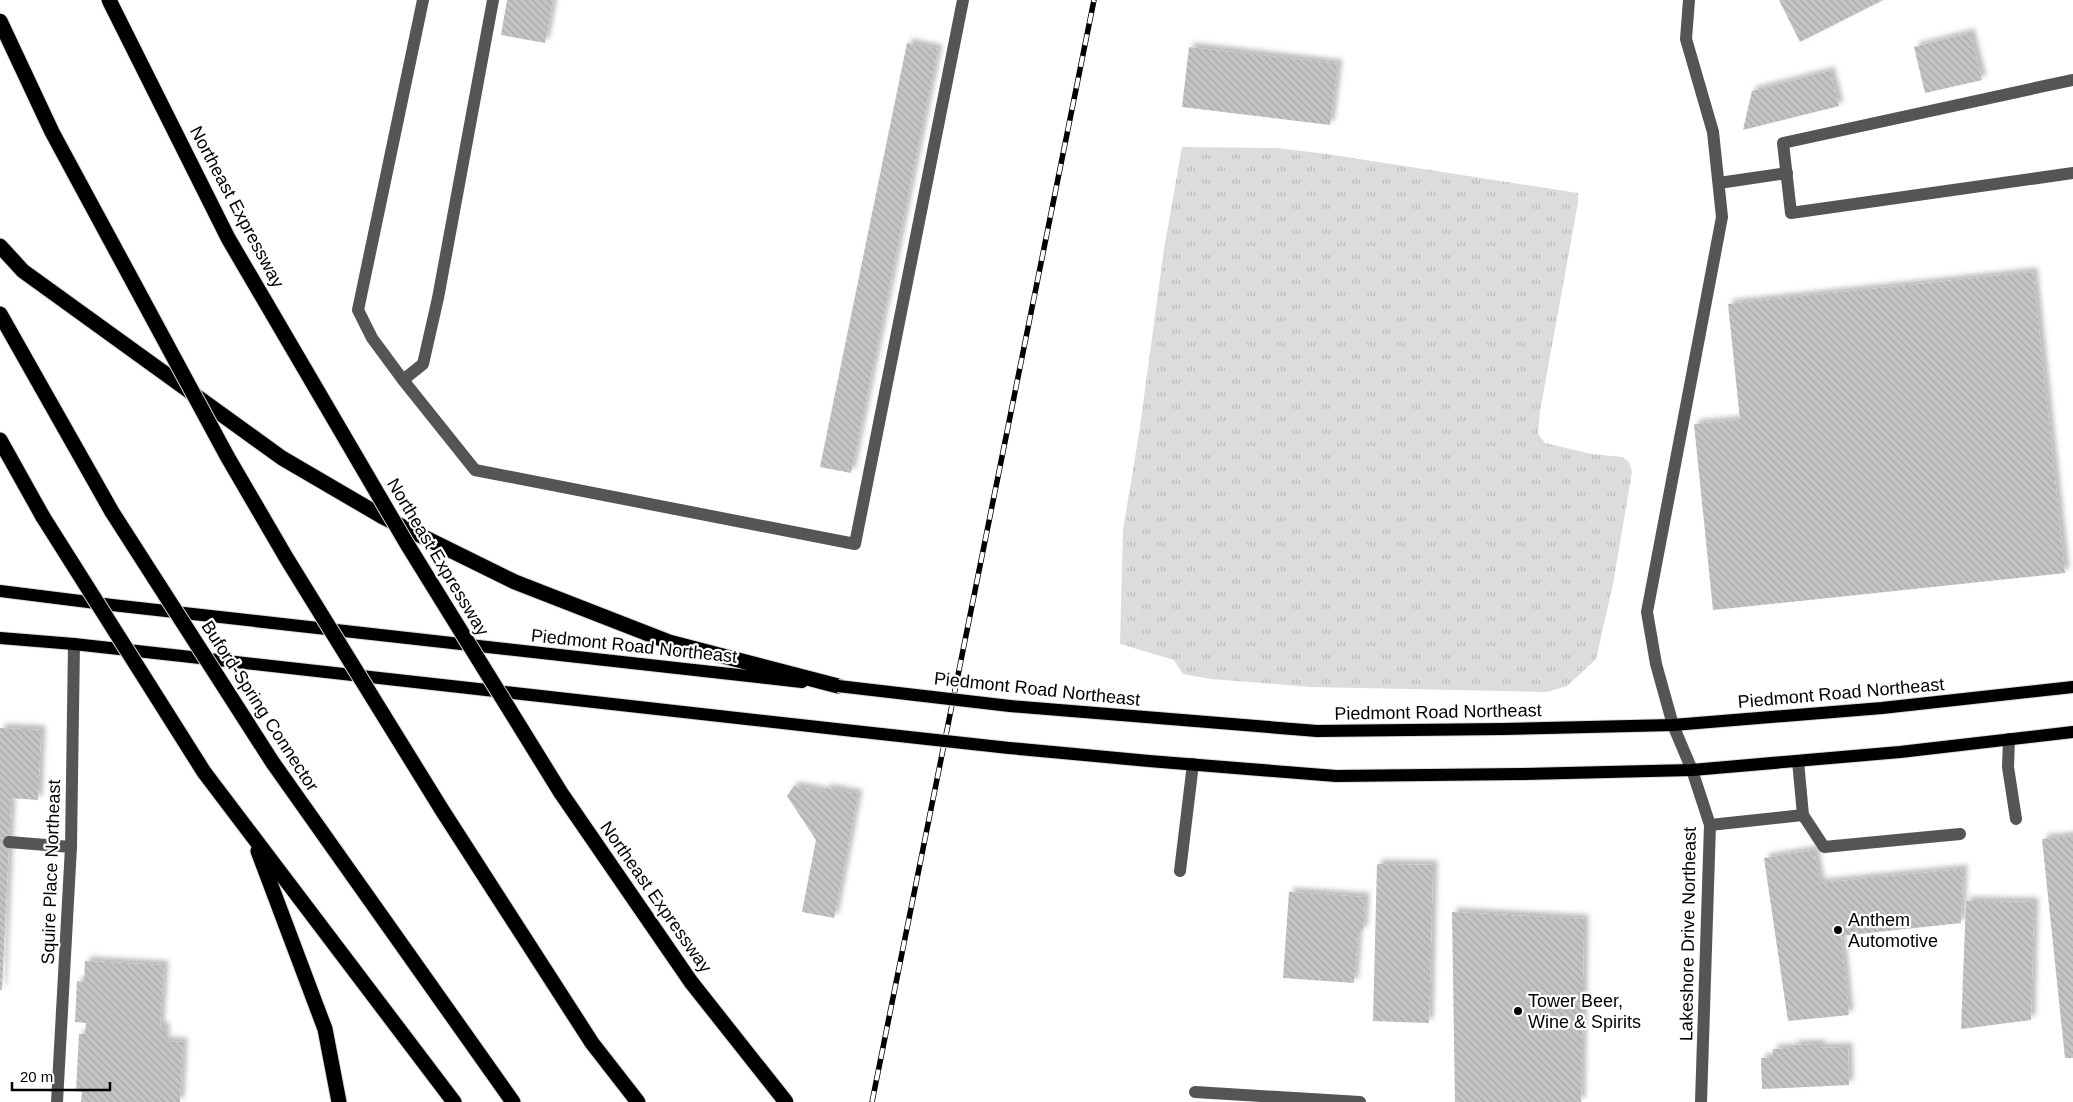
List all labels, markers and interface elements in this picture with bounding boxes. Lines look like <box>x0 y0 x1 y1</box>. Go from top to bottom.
street label: Northeast Expressway <box>186 123 288 291</box>
street label: Northeast Expressway <box>383 475 493 639</box>
street label: Buford-Spring Connector <box>197 617 323 795</box>
street label: Piedmont Road Northeast <box>530 625 738 667</box>
street label: Piedmont Road Northeast <box>933 668 1141 710</box>
street label: Piedmont Road Northeast <box>1737 674 1945 712</box>
street label: Piedmont Road Northeast <box>1334 700 1542 724</box>
street label: Squire Place Northeast <box>38 779 64 965</box>
street label: Northeast Expressway <box>596 818 716 976</box>
street label: Lakeshore Drive Northeast <box>1676 827 1700 1041</box>
place label: Anthem Automotive <box>1848 910 1938 951</box>
marker: Anthem Automotive <box>1832 924 1844 936</box>
place label: Tower Beer, Wine & Spirits <box>1528 991 1641 1032</box>
marker: Tower Beer, Wine & Spirits <box>1512 1005 1524 1017</box>
scale bar <box>12 1060 110 1092</box>
text: 20 m <box>20 1068 53 1085</box>

